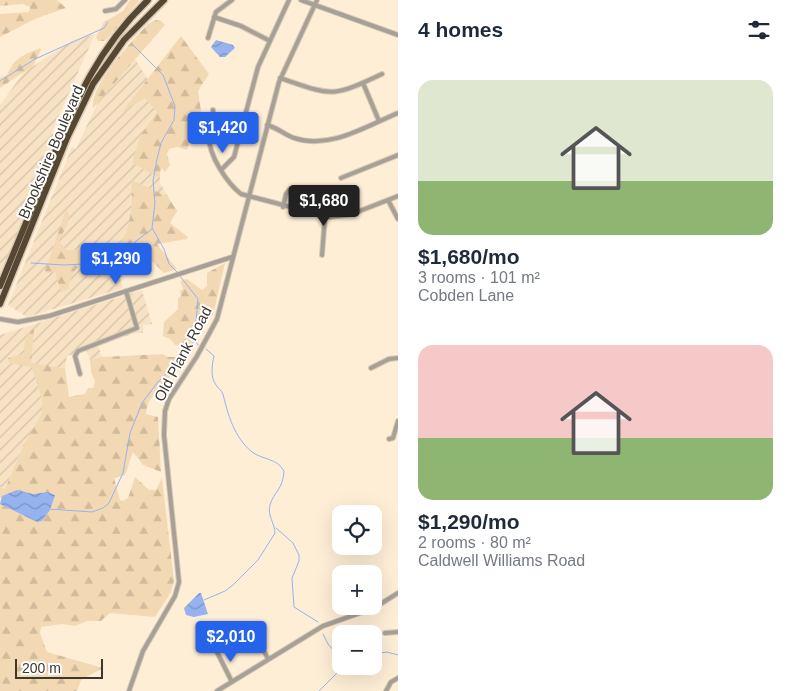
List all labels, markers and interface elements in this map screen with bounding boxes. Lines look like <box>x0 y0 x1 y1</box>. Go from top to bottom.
icon: filters <box>745 16 773 44</box>
text: 4 homes <box>418 18 503 41</box>
street label: Brookshire Boulevard <box>15 82 86 221</box>
pin: $1,420 <box>182 112 264 154</box>
icon: home <box>551 113 641 203</box>
text: $1,420 <box>199 119 247 136</box>
pin: $1,680 <box>283 184 365 227</box>
text: $1,680 <box>300 192 348 209</box>
pin: $1,290 <box>75 242 157 285</box>
text: $1,680/mo <box>418 245 520 268</box>
text: $1,290 <box>92 250 140 267</box>
text: 3 rooms · 101 m² <box>418 269 540 286</box>
text: Cobden Lane <box>418 287 514 304</box>
street label: Old Plank Road <box>150 303 215 404</box>
icon: home <box>551 378 641 468</box>
map controls <box>332 505 382 675</box>
button: locate <box>332 505 382 555</box>
text: $1,290/mo <box>418 510 520 533</box>
text: 2 rooms · 80 m² <box>418 534 531 551</box>
text: Caldwell Williams Road <box>418 552 585 569</box>
button: + <box>332 565 382 615</box>
pin: $2,010 <box>190 620 272 663</box>
button: − <box>332 625 382 675</box>
text: $2,010 <box>207 628 255 645</box>
scale bar <box>15 656 102 679</box>
text: 200 m <box>22 660 61 676</box>

